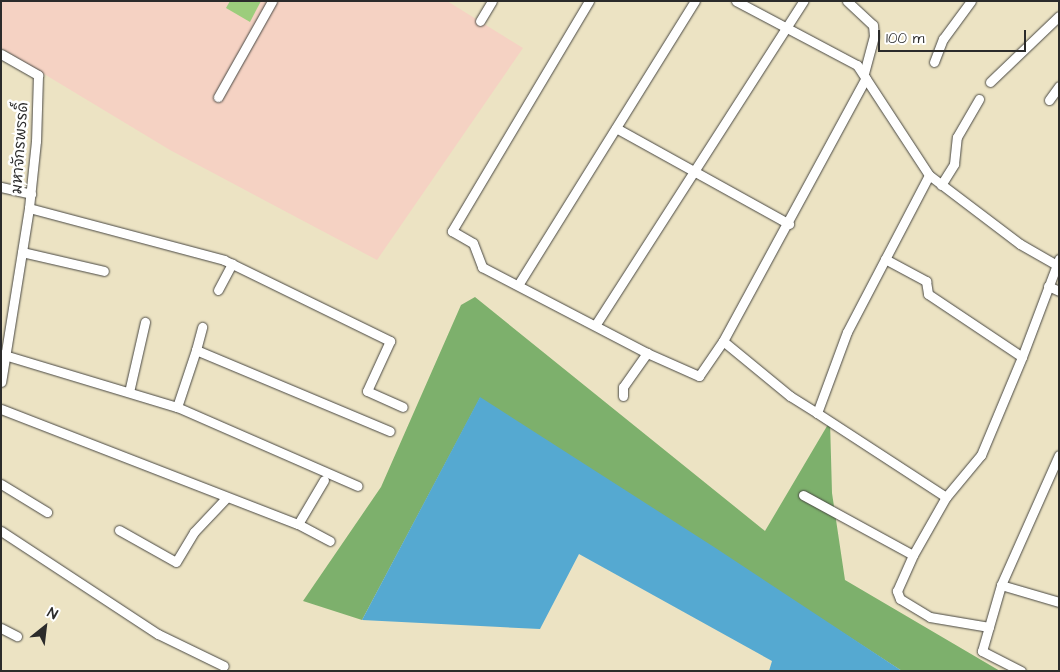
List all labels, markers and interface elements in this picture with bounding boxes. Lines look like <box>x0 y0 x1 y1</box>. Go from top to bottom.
scale bar <box>880 20 1028 52</box>
text: 100 m <box>886 28 925 49</box>
street label: มหาจักรพรรดิ์ <box>8 102 32 194</box>
north arrow <box>20 602 70 652</box>
text: N <box>44 603 61 625</box>

